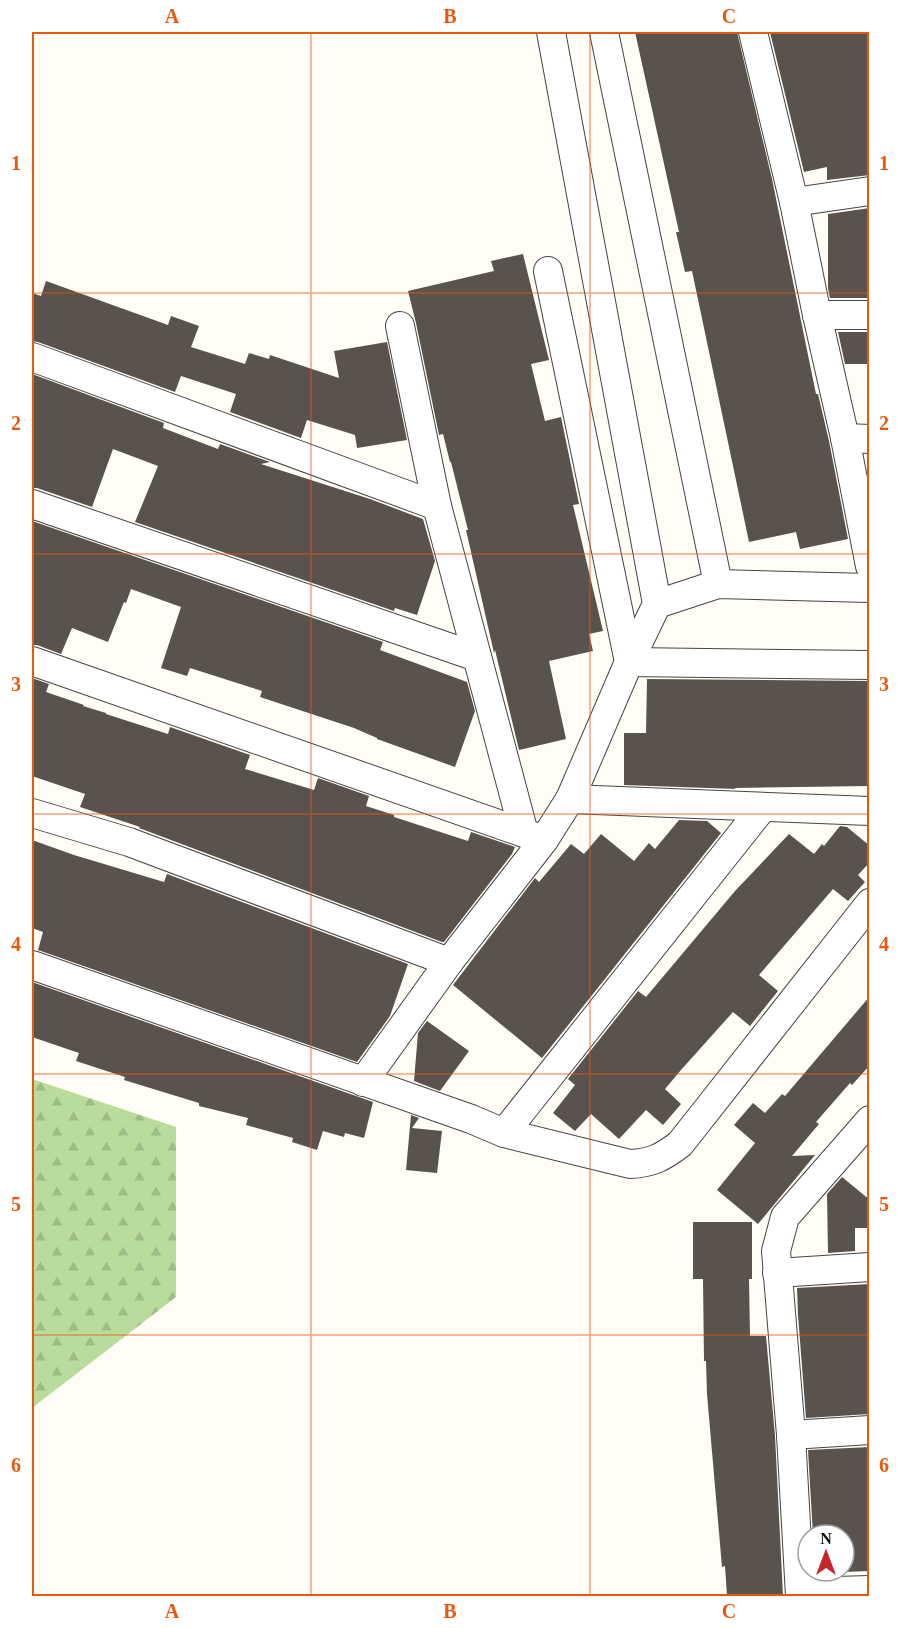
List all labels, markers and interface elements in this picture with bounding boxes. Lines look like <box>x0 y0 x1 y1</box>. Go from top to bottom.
text: A <box>165 5 180 27</box>
text: B <box>443 5 457 27</box>
text: C <box>722 5 736 27</box>
text: 1 <box>11 152 21 174</box>
text: 1 <box>879 152 889 174</box>
text: 2 <box>11 412 21 434</box>
text: 2 <box>879 412 889 434</box>
text: 3 <box>11 673 21 695</box>
text: 3 <box>879 673 889 695</box>
text: 4 <box>11 933 21 955</box>
text: 4 <box>879 933 889 955</box>
text: 5 <box>11 1193 21 1215</box>
text: 5 <box>879 1193 889 1215</box>
text: 6 <box>11 1454 21 1476</box>
text: 6 <box>879 1454 889 1476</box>
north arrow <box>796 1523 856 1583</box>
text: N <box>820 1530 832 1547</box>
text: A <box>165 1600 180 1622</box>
text: B <box>443 1600 457 1622</box>
text: C <box>722 1600 736 1622</box>

